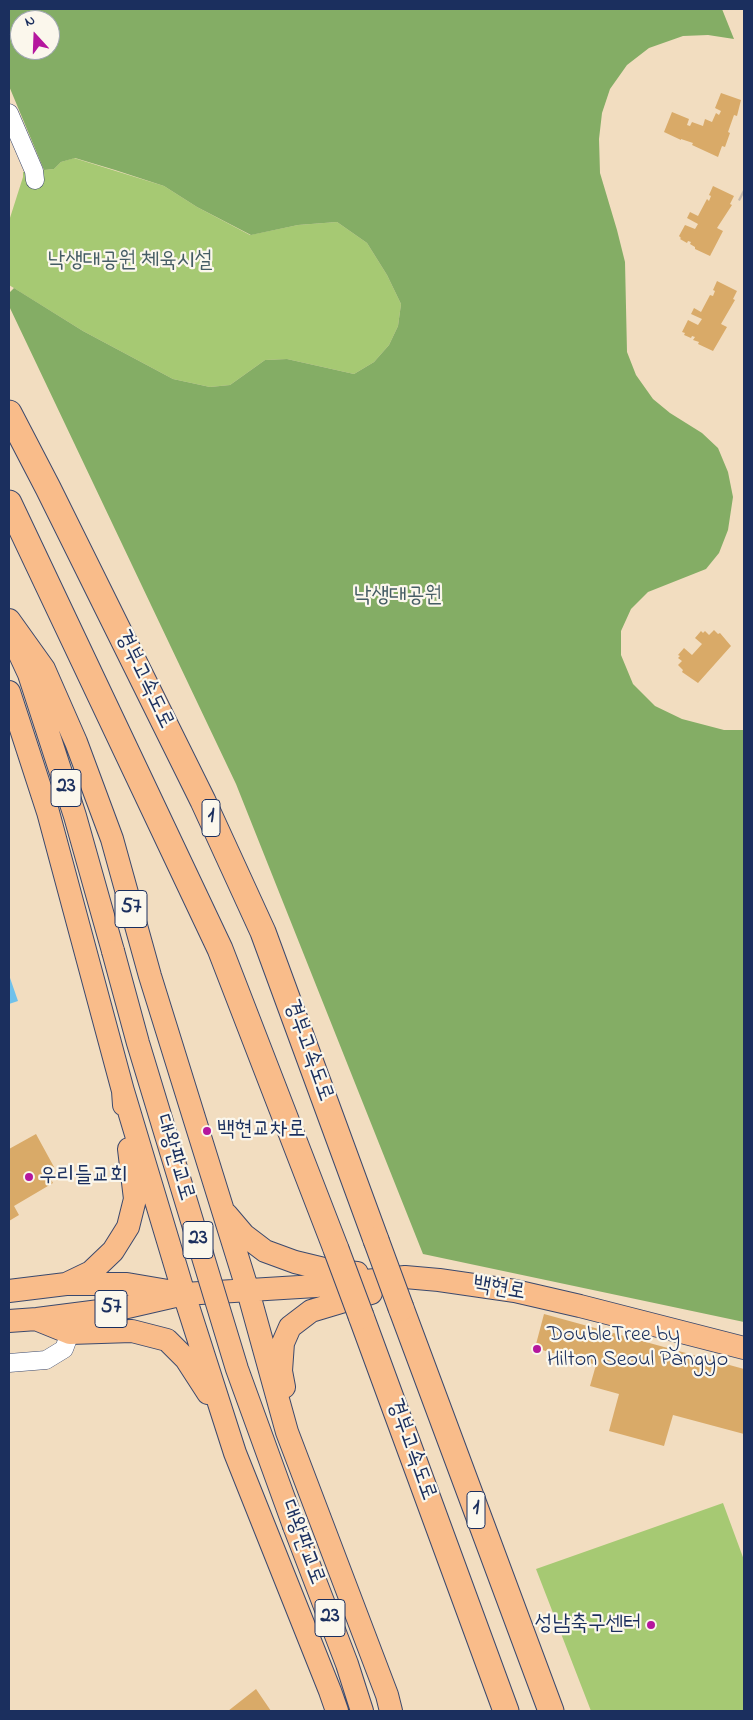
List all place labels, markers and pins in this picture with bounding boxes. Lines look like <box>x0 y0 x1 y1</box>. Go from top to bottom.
place label: 백현교차로 <box>217 1118 306 1144</box>
marker: 백현교차로 <box>201 1125 213 1137</box>
place label: 우리들교회 <box>39 1164 128 1190</box>
marker: 우리들교회 <box>23 1171 35 1183</box>
place label: DoubleTree by Hilton Seoul Pangyo <box>547 1323 728 1374</box>
marker: DoubleTree by Hilton Seoul Pangyo <box>531 1343 543 1355</box>
place label: 성남축구센터 <box>535 1612 641 1638</box>
marker: 성남축구센터 <box>645 1619 657 1631</box>

